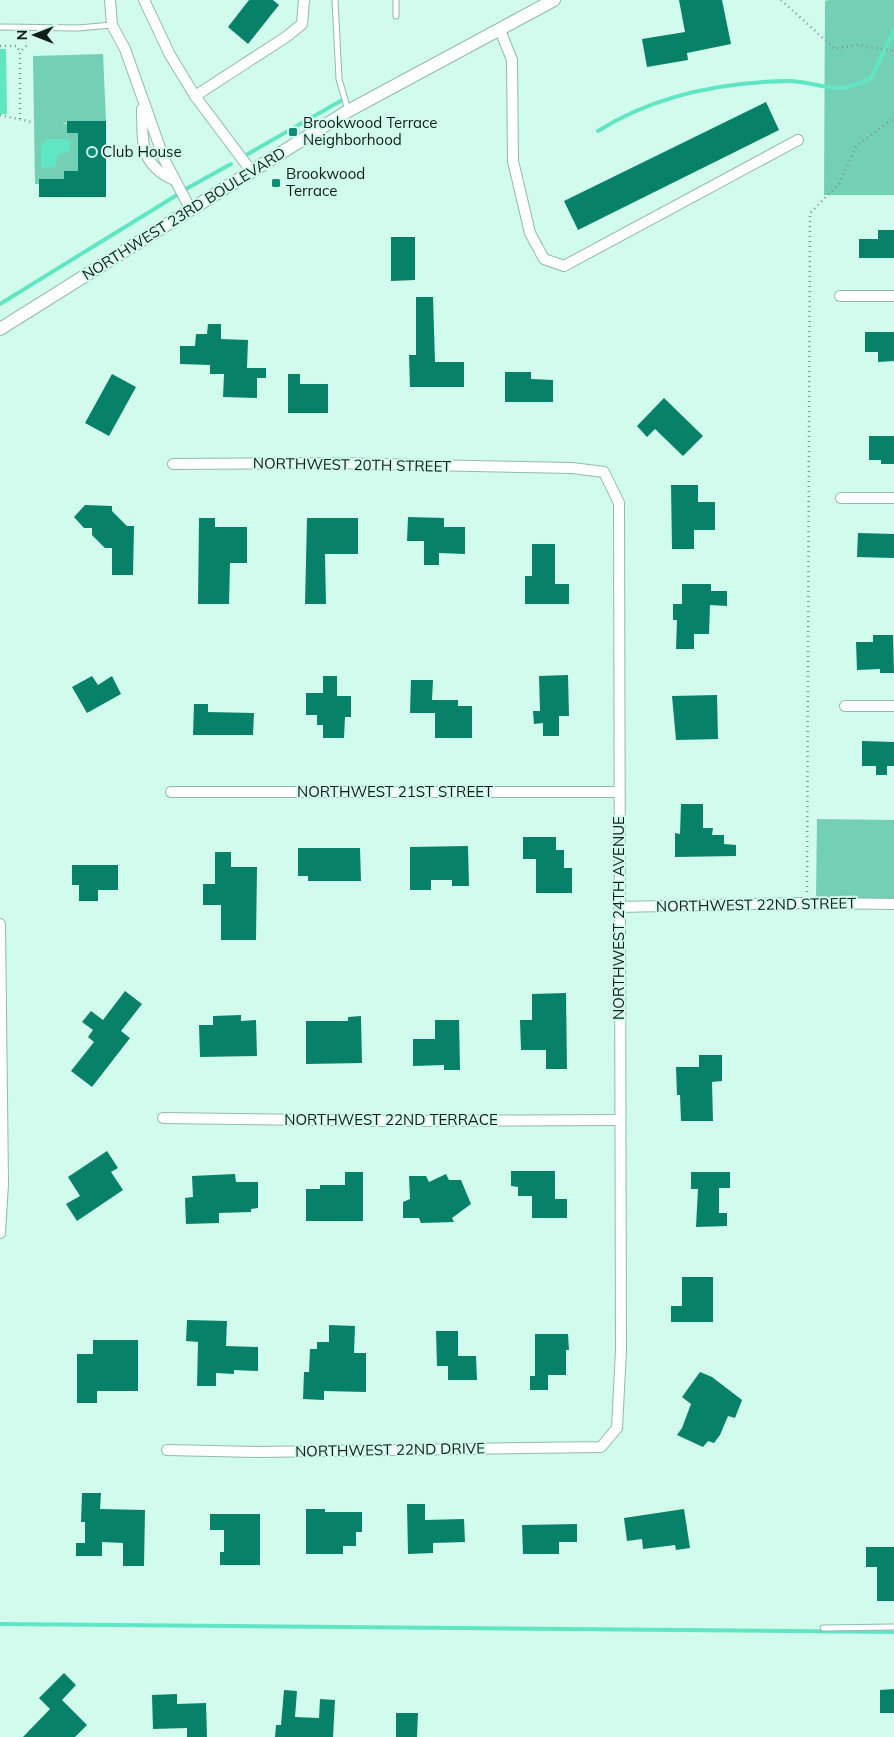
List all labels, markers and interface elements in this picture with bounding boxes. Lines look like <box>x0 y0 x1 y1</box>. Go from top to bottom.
north arrow <box>10 10 60 60</box>
text: N <box>13 30 31 40</box>
place label: Brookwood Terrace Neighborhood <box>303 113 437 149</box>
marker: Brookwood Terrace Neighborhood <box>287 126 299 138</box>
place label: Club House <box>102 142 182 161</box>
street label: NORTHWEST 23RD BOULEVARD <box>79 143 289 284</box>
marker: Club House <box>86 146 98 158</box>
place label: Brookwood Terrace <box>286 164 365 200</box>
marker: Brookwood Terrace <box>270 177 282 189</box>
street label: NORTHWEST 20TH STREET <box>253 453 451 476</box>
street label: NORTHWEST 21ST STREET <box>297 782 493 801</box>
street label: NORTHWEST 24TH AVENUE <box>609 816 628 1020</box>
street label: NORTHWEST 22ND STREET <box>656 893 856 916</box>
street label: NORTHWEST 22ND TERRACE <box>284 1110 498 1129</box>
street label: NORTHWEST 22ND DRIVE <box>295 1438 485 1461</box>

